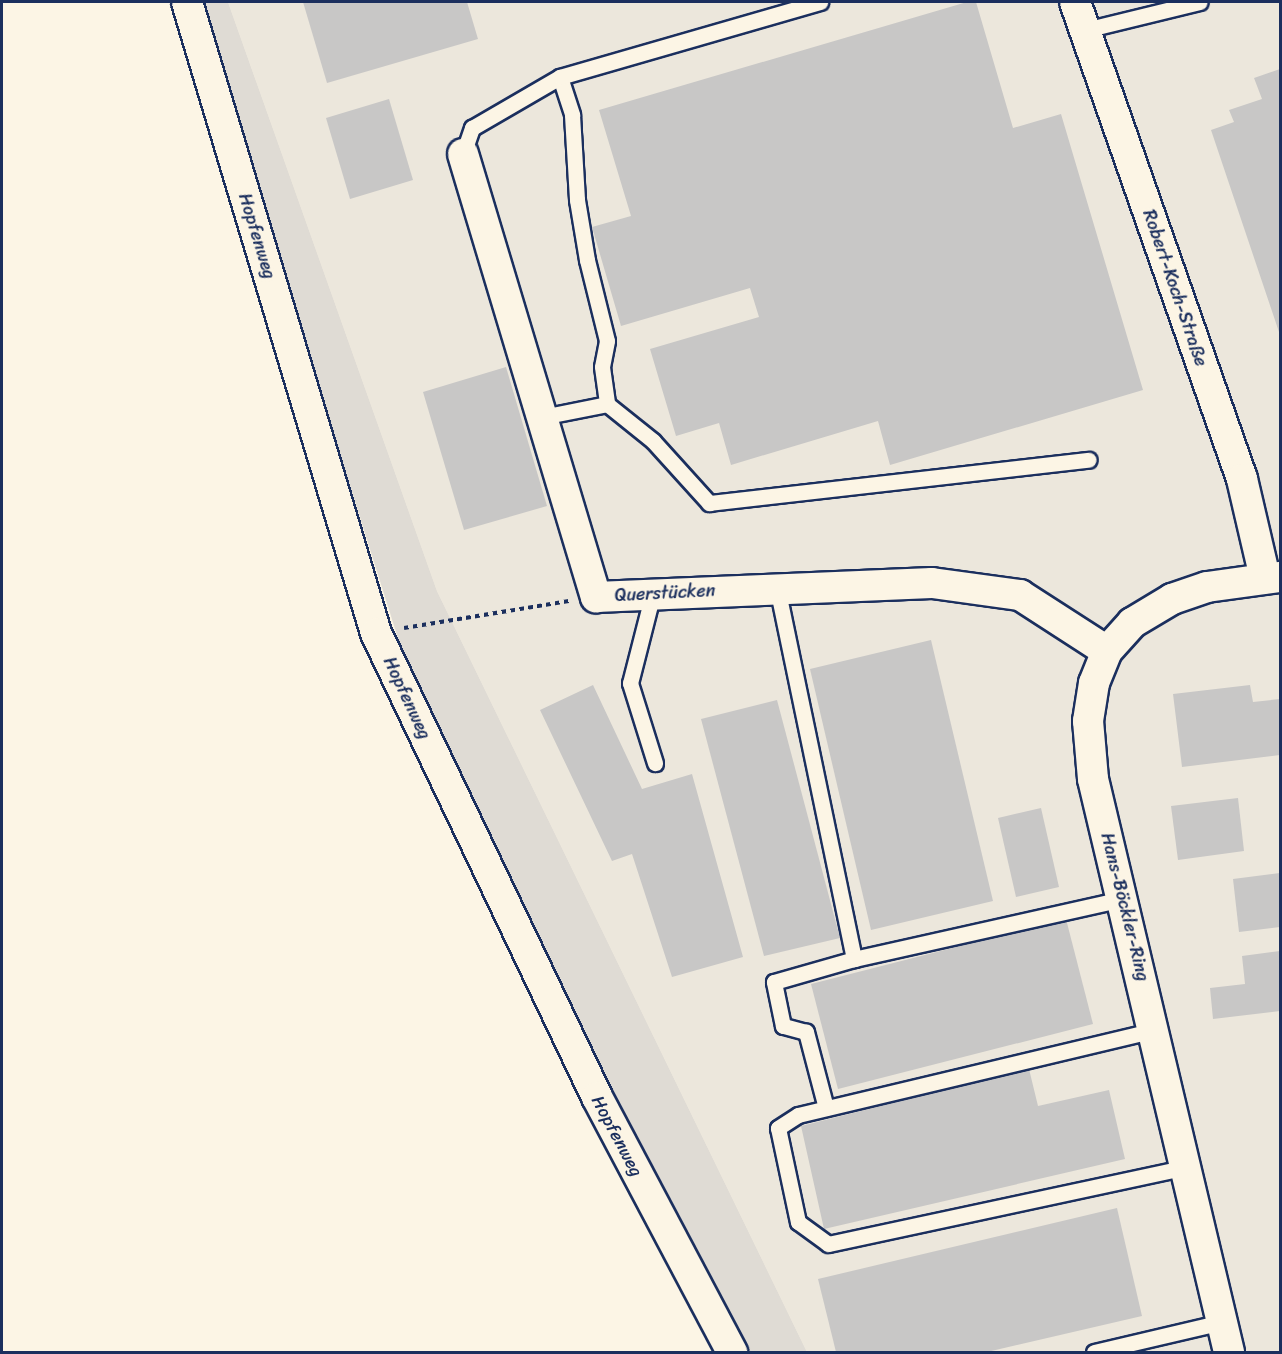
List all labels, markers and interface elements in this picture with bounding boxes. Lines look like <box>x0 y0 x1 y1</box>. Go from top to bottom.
street label: Hopfenweg <box>234 191 280 281</box>
street label: Robert-Koch-Straße <box>1138 207 1212 369</box>
street label: Querstücken <box>614 580 716 606</box>
street label: Hopfenweg <box>379 653 435 743</box>
street label: Hans-Böckler-Ring <box>1096 831 1154 983</box>
street label: Hopfenweg <box>587 1092 647 1180</box>

